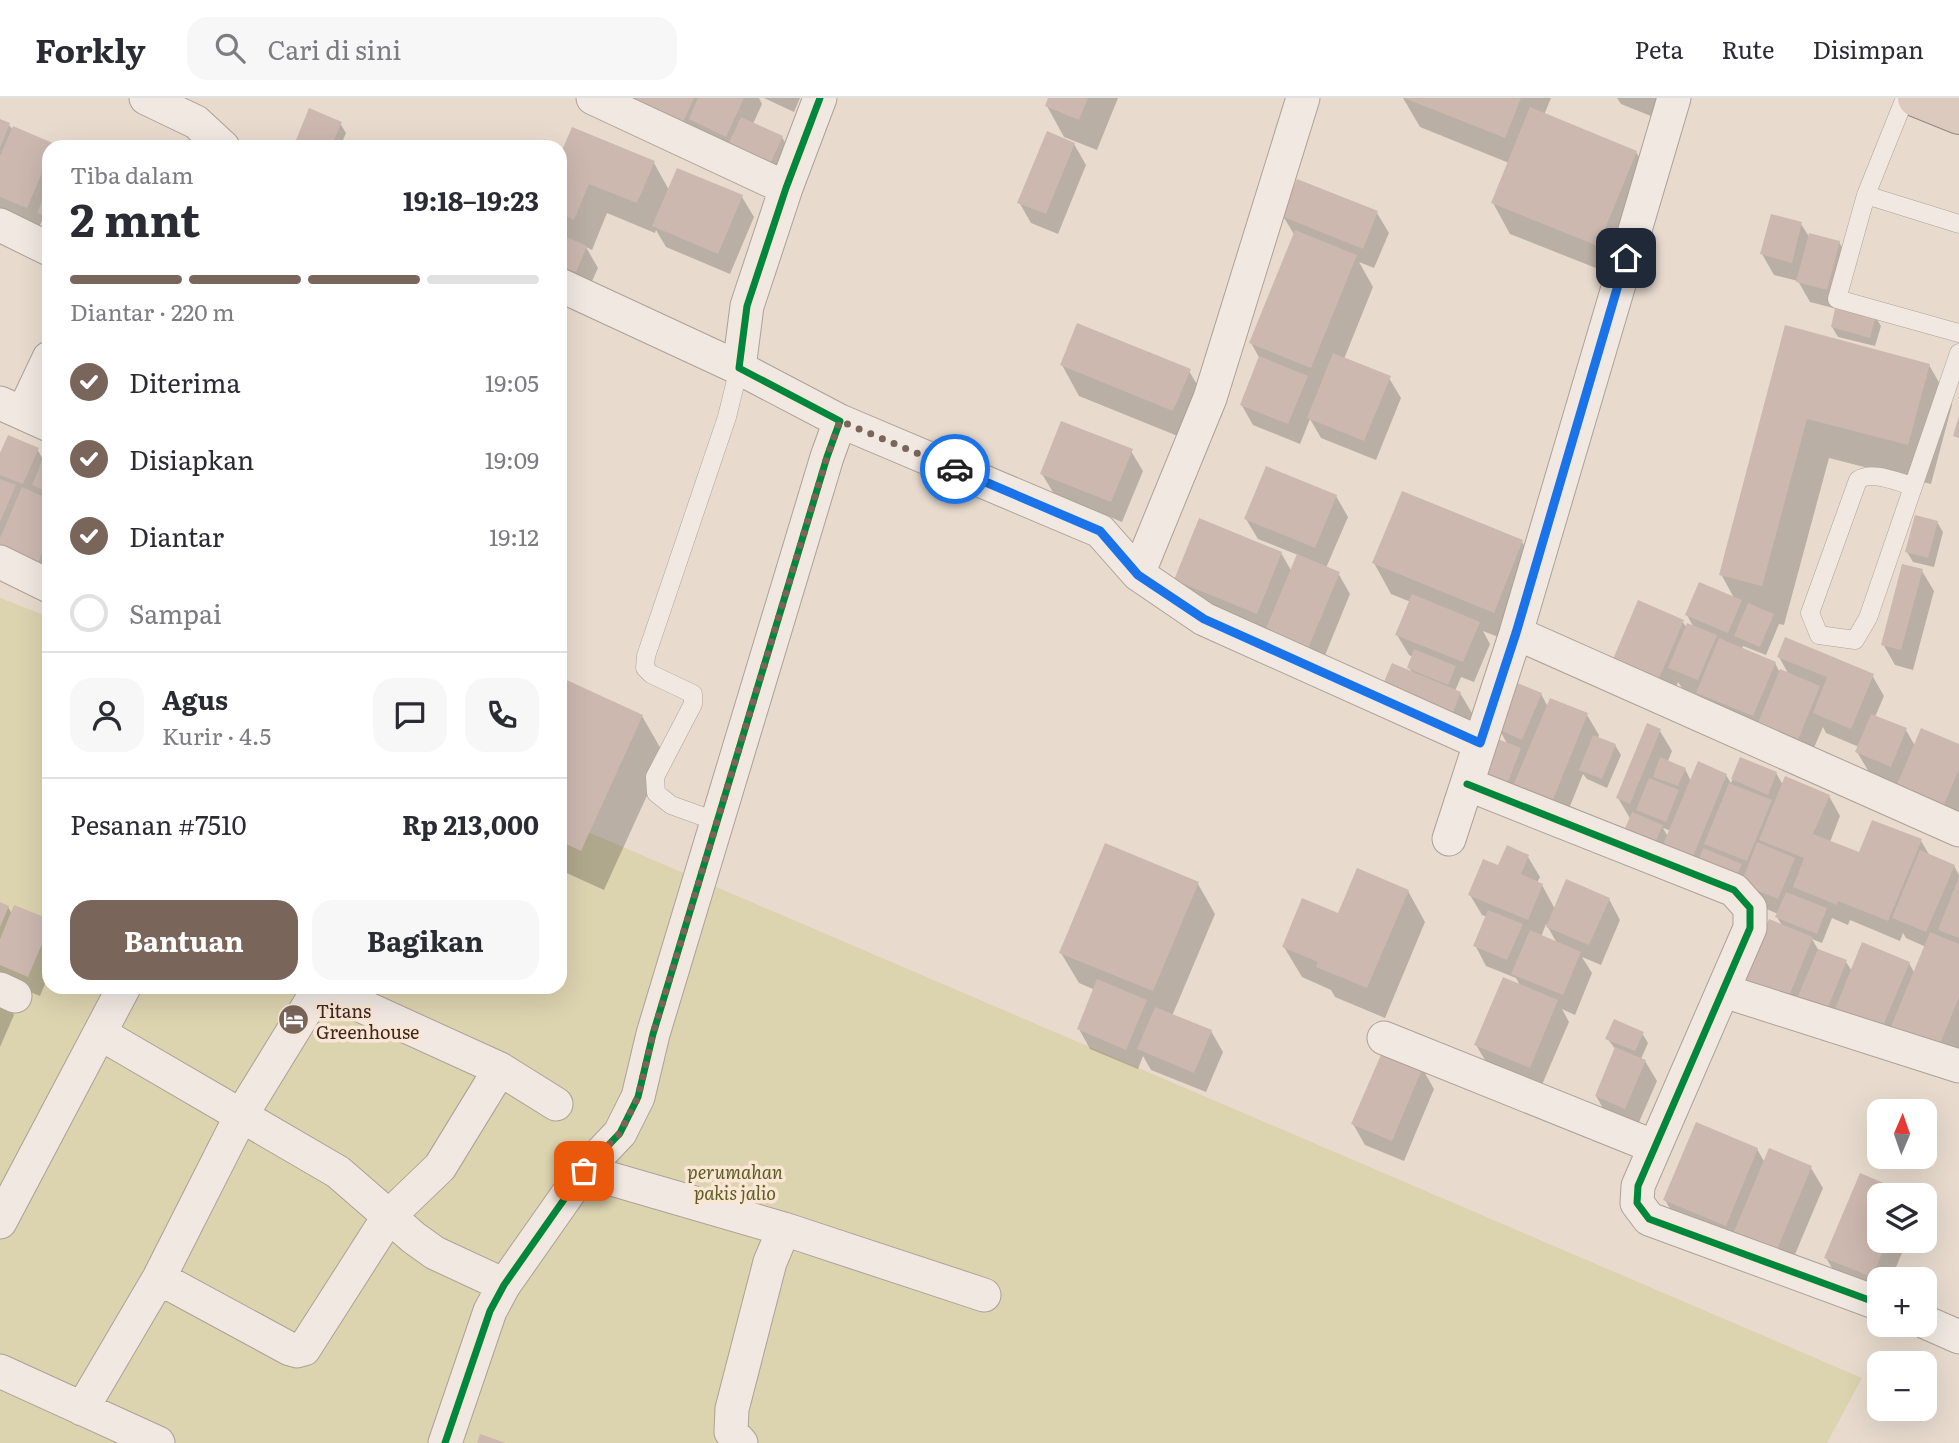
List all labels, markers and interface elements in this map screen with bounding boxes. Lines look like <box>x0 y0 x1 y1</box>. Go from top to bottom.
search box <box>187 17 677 80</box>
text: Forkly <box>35 24 145 73</box>
icon: search <box>211 29 249 67</box>
text: Cari di sini <box>267 29 401 68</box>
text: Peta <box>1635 31 1684 66</box>
text: Rute <box>1722 31 1774 66</box>
text: Disimpan <box>1812 31 1924 66</box>
text: Tiba dalam <box>70 157 194 191</box>
text: 19:18–19:23 <box>403 180 539 219</box>
text: 2 mnt <box>70 183 200 251</box>
pin <box>1596 228 1656 288</box>
icon: home <box>1607 239 1645 277</box>
text: Diantar · 220 m <box>70 294 234 328</box>
text: Diterima <box>129 362 241 401</box>
icon: check <box>70 363 108 401</box>
text: 19:05 <box>485 365 539 399</box>
courier <box>920 434 990 504</box>
text: Disiapkan <box>129 439 254 478</box>
icon: check <box>70 440 108 478</box>
text: 19:09 <box>485 442 539 476</box>
icon: car <box>936 450 974 488</box>
text: Diantar <box>129 516 224 555</box>
icon: check <box>70 517 108 555</box>
text: 19:12 <box>489 519 539 553</box>
text: Sampai <box>129 593 222 632</box>
button: person <box>70 678 144 752</box>
button: chat <box>373 678 447 752</box>
button: phone <box>465 678 539 752</box>
text: Agus <box>162 679 228 718</box>
text: Kurir · 4.5 <box>162 718 271 752</box>
text: Pesanan #7510 <box>70 804 247 843</box>
text: Rp 213,000 <box>402 804 539 843</box>
button: Bantuan <box>70 900 298 980</box>
button: Bagikan <box>312 900 539 980</box>
place label: Titans Greenhouse <box>316 997 419 1045</box>
hotel icon: Titans Greenhouse <box>276 1003 310 1037</box>
north arrow <box>1867 1099 1937 1169</box>
map controls <box>1867 1099 1937 1421</box>
pin <box>554 1141 614 1201</box>
icon: bag <box>565 1152 603 1190</box>
park label: perumahan pakis jalio <box>687 1158 783 1206</box>
button: layers <box>1867 1183 1937 1253</box>
button: + <box>1867 1267 1937 1337</box>
button: − <box>1867 1351 1937 1421</box>

